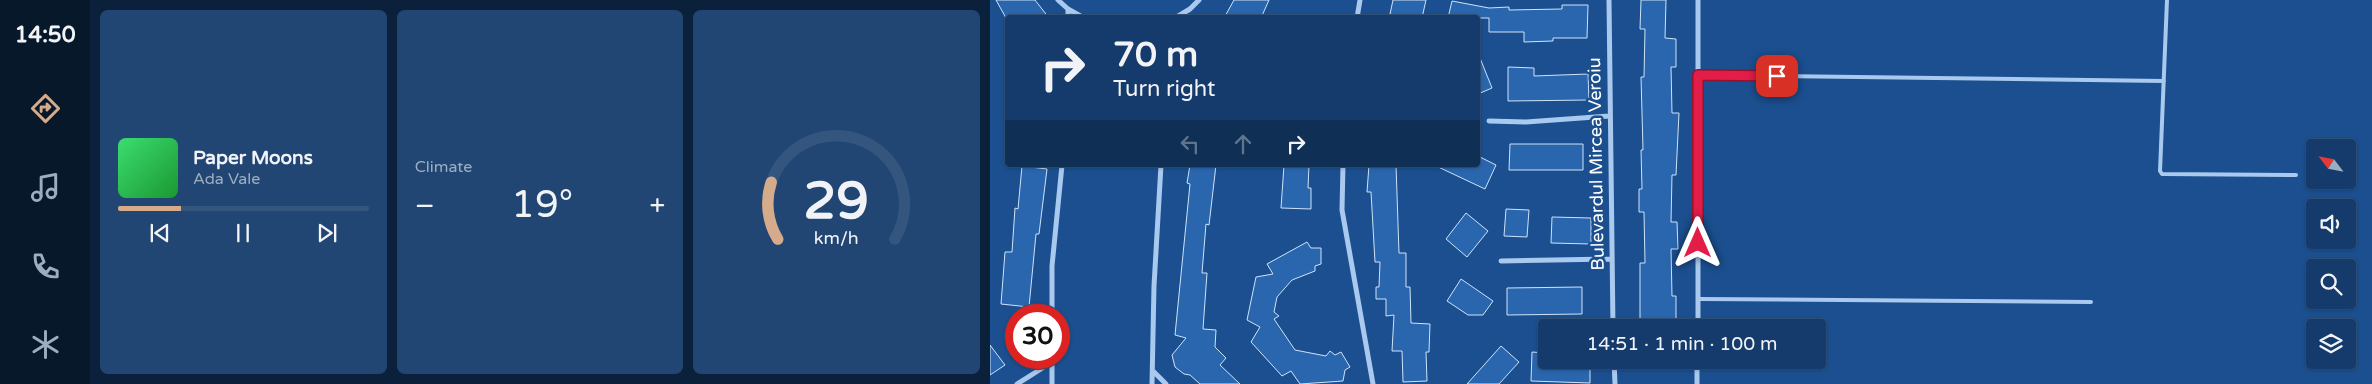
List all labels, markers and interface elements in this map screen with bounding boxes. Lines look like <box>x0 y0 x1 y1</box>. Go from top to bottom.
text: 14:50 <box>15 22 75 48</box>
text: 70 m <box>1113 34 1198 76</box>
icon: right <box>1030 35 1095 100</box>
pin <box>1756 55 1798 97</box>
street label: Bulevardul Mircea Veroiu <box>1583 57 1609 271</box>
icon: arrive <box>1763 62 1791 90</box>
text: Turn right <box>1113 76 1215 102</box>
icon: directions <box>28 91 63 126</box>
icon: left <box>1176 130 1204 158</box>
icon: ahead <box>1229 130 1257 158</box>
icon: right <box>1282 130 1310 158</box>
north arrow <box>2306 139 2356 189</box>
map controls <box>2306 139 2356 369</box>
text: Paper Moons <box>193 147 313 169</box>
text: Climate <box>415 157 472 177</box>
text: Ada Vale <box>193 169 260 189</box>
icon: music <box>28 170 63 205</box>
text: 29 <box>804 170 869 233</box>
text: 19° <box>511 182 573 228</box>
text: − <box>415 189 435 223</box>
text: + <box>650 189 665 223</box>
button: sound <box>2306 199 2356 249</box>
position arrow <box>1671 216 1723 268</box>
icon: previous <box>146 219 174 247</box>
icon: pause <box>229 219 257 247</box>
icon: next <box>313 219 341 247</box>
text: km/h <box>814 228 859 249</box>
icon: phone <box>28 249 63 284</box>
button: search <box>2306 259 2356 309</box>
speed limit sign: 30 <box>1005 304 1070 369</box>
button: layers <box>2306 319 2356 369</box>
icon: climate <box>28 327 63 362</box>
text: 14:51 · 1 min · 100 m <box>1586 333 1778 355</box>

